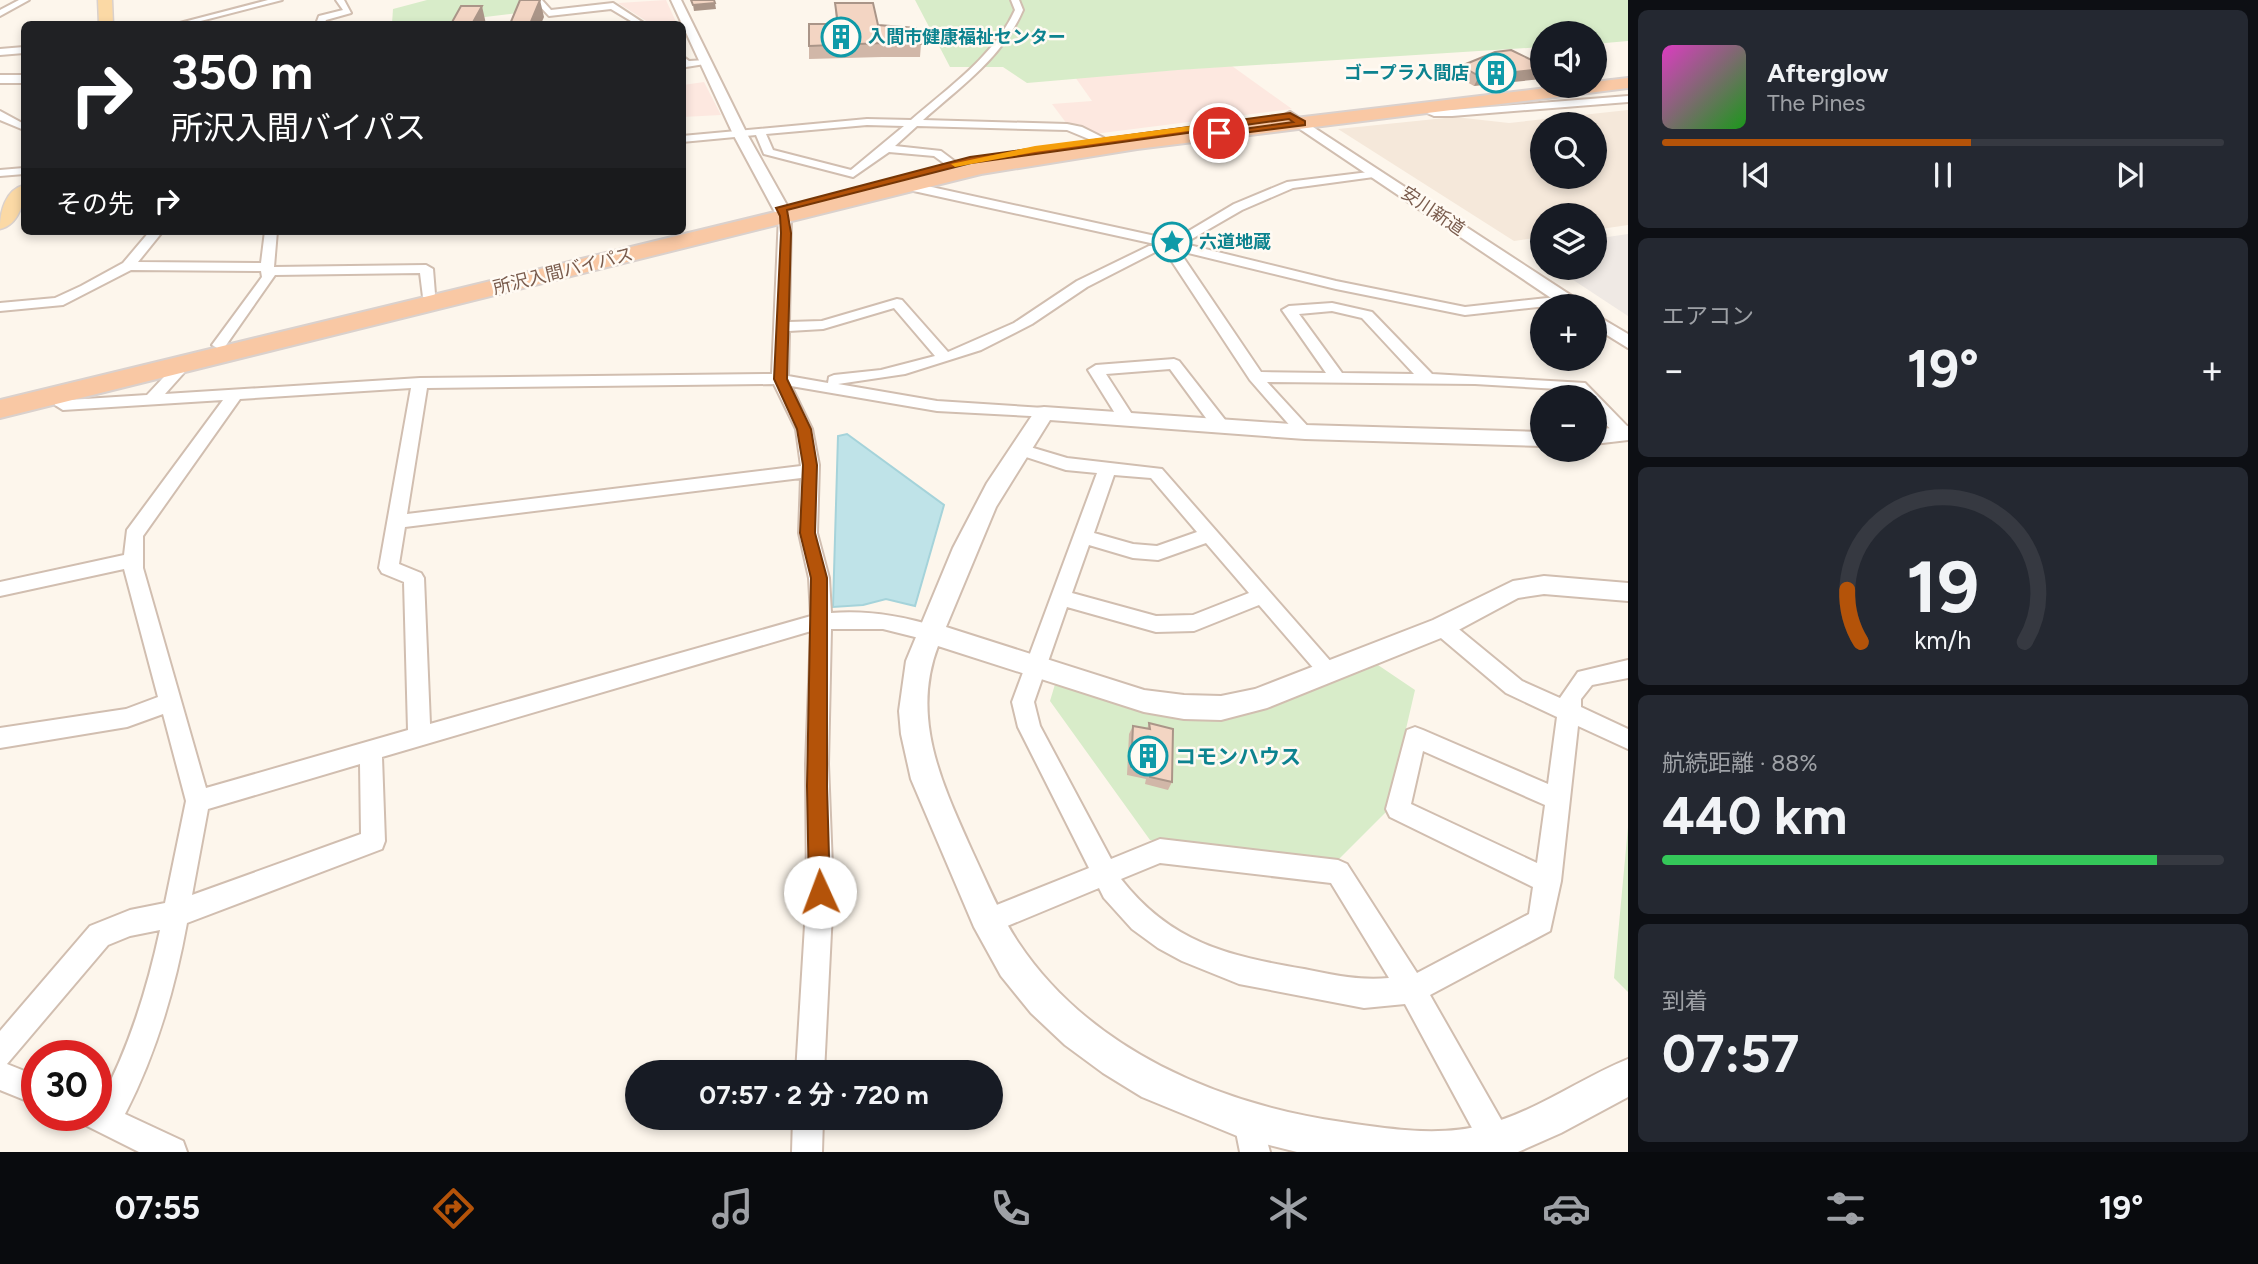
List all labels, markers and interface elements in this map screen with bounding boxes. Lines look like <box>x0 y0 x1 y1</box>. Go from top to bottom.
building icon: 入間市健康福祉センター <box>820 16 862 58</box>
map controls <box>1530 21 1607 462</box>
button: sound <box>1530 21 1607 98</box>
place label: 入間市健康福祉センター <box>868 26 1066 48</box>
text: 350 m <box>171 42 313 101</box>
icon: right <box>56 49 147 140</box>
building icon: ゴープラ入間店 <box>1475 52 1517 94</box>
text: Afterglow <box>1767 57 1889 89</box>
place label: ゴープラ入間店 <box>1344 62 1469 84</box>
text: The Pines <box>1767 89 1866 117</box>
pin <box>1189 103 1249 163</box>
text: 所沢入間バイパス <box>171 109 426 147</box>
button: search <box>1530 112 1607 189</box>
icon: arrive <box>1200 114 1238 152</box>
icon: previous <box>1737 156 1775 194</box>
icon: pause <box>1924 156 1962 194</box>
icon: next <box>2111 156 2149 194</box>
icon: right <box>148 182 186 220</box>
street label: 安川新道 <box>1397 182 1469 240</box>
text: その先 <box>56 188 134 220</box>
button: layers <box>1530 203 1607 280</box>
place icon: 六道地蔵 <box>1151 221 1193 263</box>
place label: 六道地蔵 <box>1199 231 1271 253</box>
street label: 所沢入間バイパス <box>491 243 635 299</box>
button: + <box>1530 294 1607 371</box>
text: エアコン <box>1662 302 1754 330</box>
text: 19° <box>1907 338 1979 400</box>
text: − <box>1662 347 1686 393</box>
text: + <box>2200 347 2224 393</box>
button: − <box>1530 385 1607 462</box>
text: 19 <box>1907 543 1979 630</box>
text: km/h <box>1914 625 1972 655</box>
building icon: コモンハウス <box>1127 735 1169 777</box>
place label: コモンハウス <box>1175 744 1301 769</box>
text: 航続距離 · 88% <box>1662 749 1818 777</box>
text: 440 km <box>1662 785 1847 847</box>
position arrow <box>783 855 857 929</box>
text: 到着 <box>1662 987 1708 1015</box>
text: 07:57 <box>1662 1023 1799 1085</box>
speed limit sign: 30 <box>21 1040 112 1131</box>
text: 07:57 · 2 分 · 720 m <box>699 1079 929 1111</box>
icon: directions <box>429 1184 478 1233</box>
icon: music <box>708 1184 757 1233</box>
icon: phone <box>986 1184 1035 1233</box>
icon: climate <box>1264 1184 1313 1233</box>
icon: car <box>1542 1184 1591 1233</box>
icon: filters <box>1821 1184 1870 1233</box>
text: 07:55 <box>115 1189 200 1227</box>
text: 19° <box>2099 1189 2143 1227</box>

